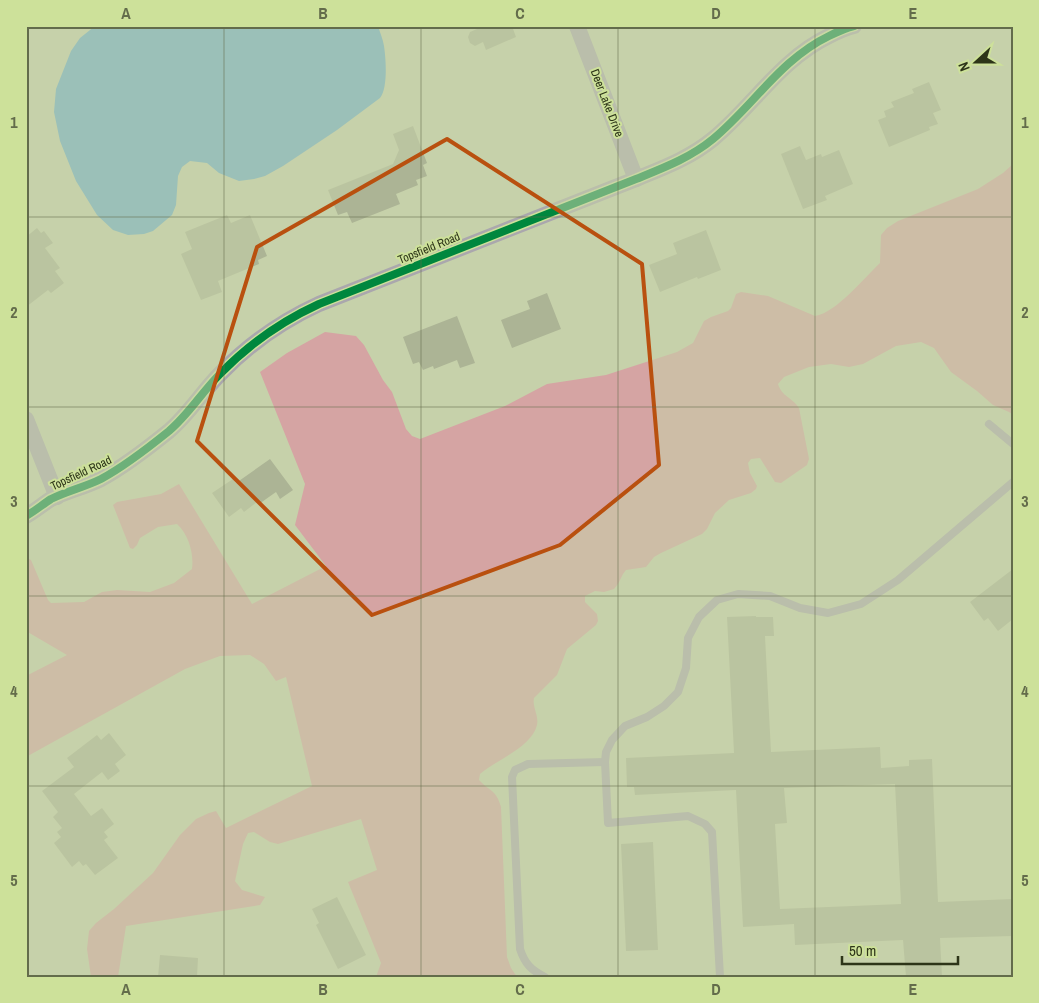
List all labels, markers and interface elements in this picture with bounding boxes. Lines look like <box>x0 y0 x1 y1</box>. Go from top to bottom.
text: A <box>121 2 131 24</box>
text: B <box>318 2 328 24</box>
text: C <box>515 2 525 24</box>
text: D <box>711 2 721 24</box>
text: E <box>909 2 918 24</box>
north arrow <box>952 38 1002 88</box>
text: N <box>954 60 974 74</box>
street label: Deer Lake Drive <box>587 67 627 139</box>
text: 1 <box>10 111 18 133</box>
text: 1 <box>1021 111 1029 133</box>
street label: Topsfield Road <box>396 228 462 268</box>
text: 2 <box>10 301 18 323</box>
text: 2 <box>1021 301 1029 323</box>
street label: Topsfield Road <box>48 452 114 494</box>
text: 3 <box>10 490 18 512</box>
text: 3 <box>1021 490 1029 512</box>
text: 4 <box>10 680 18 702</box>
text: 4 <box>1021 680 1029 702</box>
text: 5 <box>10 869 18 891</box>
text: 5 <box>1021 869 1029 891</box>
scale bar <box>842 933 958 965</box>
text: 50 m <box>849 940 876 961</box>
text: A <box>121 978 131 1000</box>
text: B <box>318 978 328 1000</box>
text: C <box>515 978 525 1000</box>
text: D <box>711 978 721 1000</box>
text: E <box>909 978 918 1000</box>

